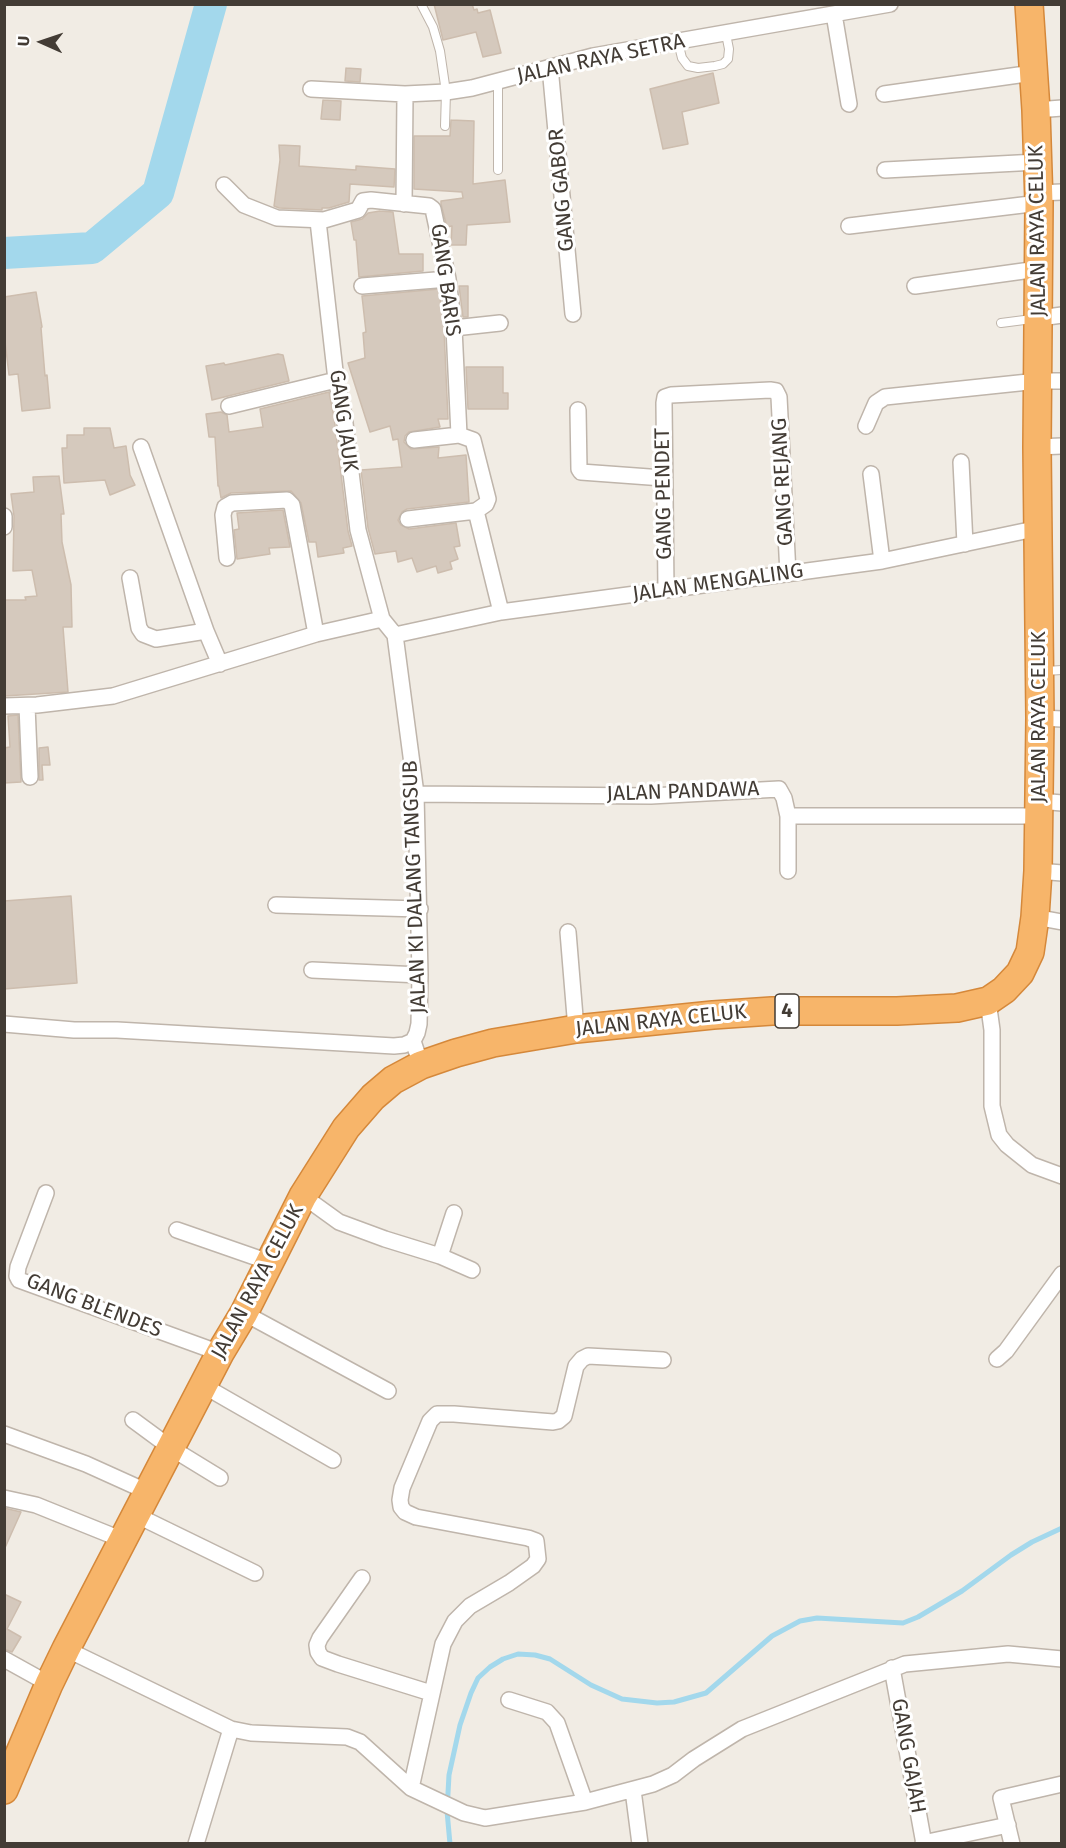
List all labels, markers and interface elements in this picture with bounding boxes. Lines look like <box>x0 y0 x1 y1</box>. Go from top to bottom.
north arrow <box>12 12 72 72</box>
street label: JALAN RAYA SETRA <box>515 29 687 89</box>
text: U <box>14 35 33 47</box>
street label: GANG GABOR <box>544 127 580 253</box>
street label: JALAN RAYA CELUK <box>1024 145 1052 317</box>
street label: GANG BARIS <box>425 222 465 338</box>
street label: GANG JAUK <box>323 368 363 474</box>
street label: GANG REJANG <box>767 417 799 547</box>
street label: GANG PENDET <box>650 428 678 560</box>
street label: JALAN MENGALING <box>631 559 805 607</box>
street label: JALAN RAYA CELUK <box>1026 631 1052 803</box>
street label: JALAN KI DALANG TANGSUB <box>398 760 432 1014</box>
street label: JALAN PANDAWA <box>606 777 760 807</box>
road number: 4 <box>775 994 799 1028</box>
street label: JALAN RAYA CELUK <box>574 999 748 1043</box>
street label: JALAN RAYA CELUK <box>207 1200 309 1364</box>
street label: GANG BLENDES <box>23 1269 165 1343</box>
street label: GANG GAJAH <box>885 1696 931 1816</box>

